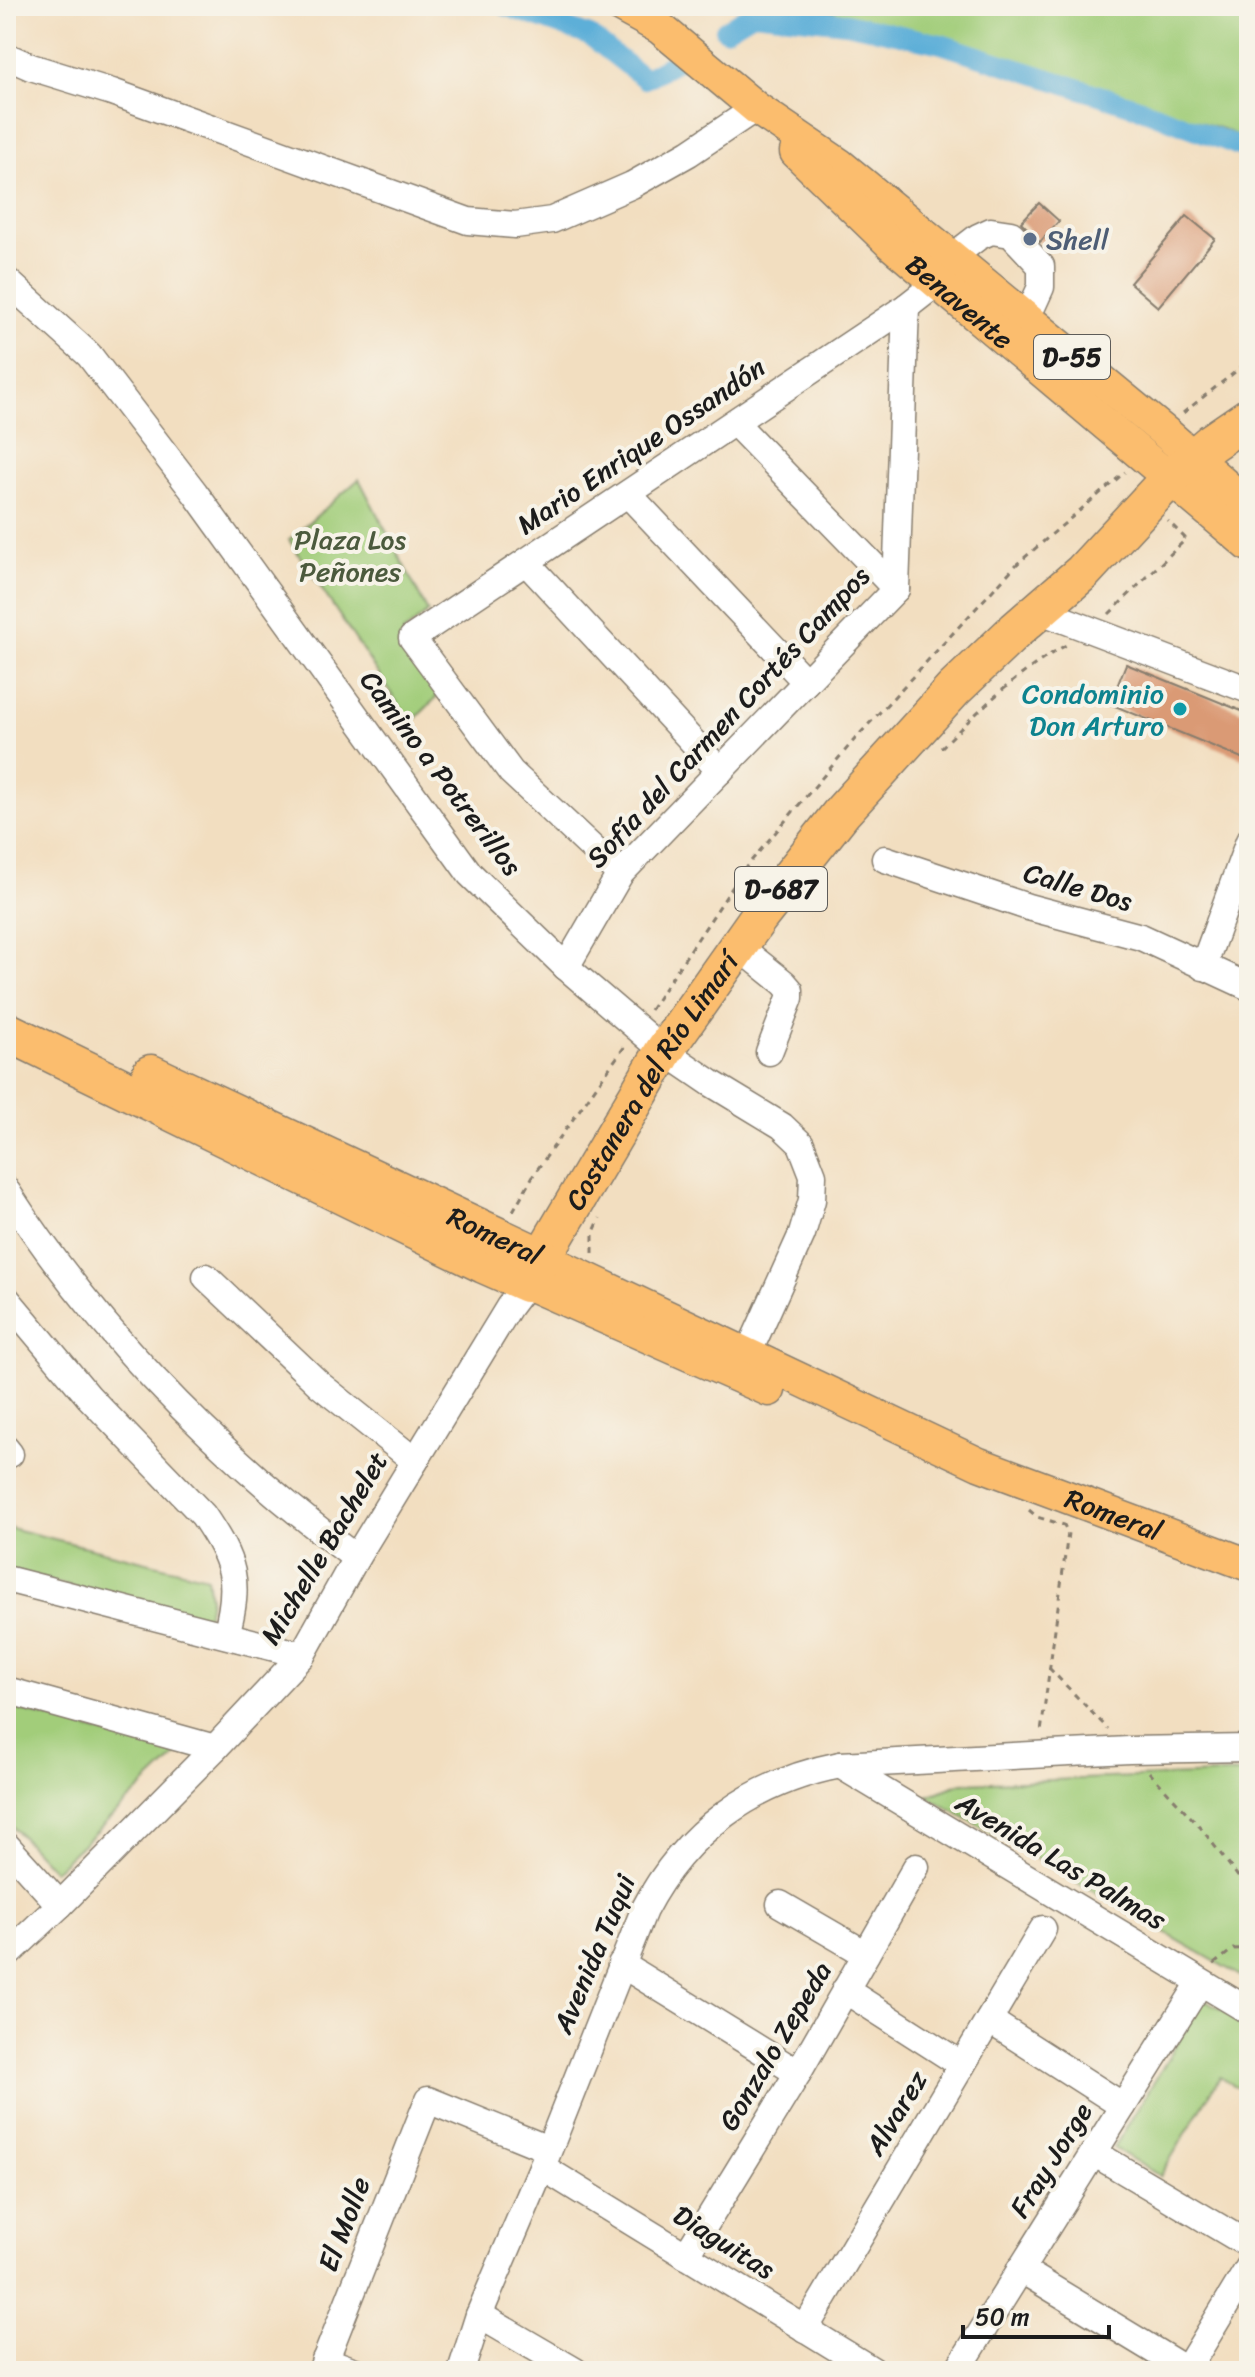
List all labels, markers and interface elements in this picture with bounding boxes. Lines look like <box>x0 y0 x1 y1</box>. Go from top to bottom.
place label: Shell <box>1046 215 1110 264</box>
marker: Shell <box>1021 230 1039 248</box>
street label: Benavente <box>894 241 1025 362</box>
road number: D-55 <box>1034 335 1110 379</box>
street label: Mario Enrique Ossandón <box>506 344 776 548</box>
park label: Plaza Los Peñones <box>294 515 406 596</box>
street label: Sofía del Carmen Cortés Campos <box>574 554 883 880</box>
street label: Camino a Potrerillos <box>347 659 535 887</box>
place label: Condominio Don Arturo <box>1022 669 1164 750</box>
marker: Condominio Don Arturo <box>1171 700 1189 718</box>
street label: Calle Dos <box>1018 848 1139 926</box>
road number: D-687 <box>735 867 827 911</box>
street label: Costanera del Río Limarí <box>551 939 753 1220</box>
street label: Romeral <box>439 1192 552 1279</box>
street label: Michelle Bachelet <box>247 1442 401 1654</box>
street label: Romeral <box>1058 1474 1170 1555</box>
street label: Avenida Las Palmas <box>945 1778 1176 1944</box>
street label: Avenida Tuqui <box>538 1865 650 2042</box>
street label: Gonzalo Zepeda <box>705 1952 845 2140</box>
street label: Alvarez <box>851 2060 941 2166</box>
street label: Fray Jorge <box>996 2092 1106 2228</box>
street label: El Molle <box>304 2169 384 2279</box>
street label: Diaguitas <box>663 2191 785 2293</box>
scale bar <box>963 2289 1109 2339</box>
text: 50 m <box>975 2296 1030 2338</box>

